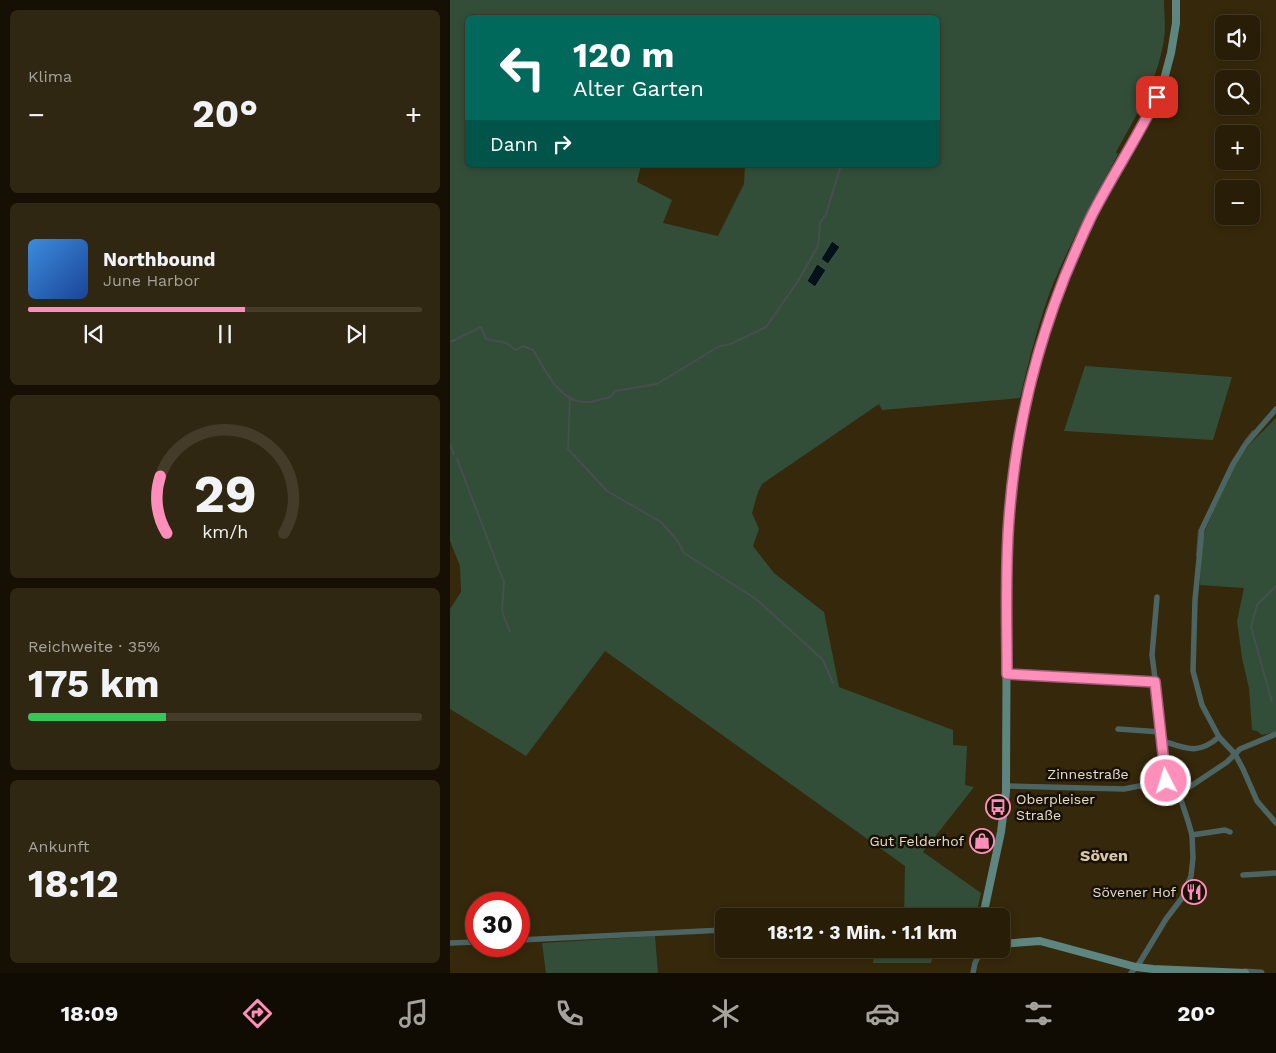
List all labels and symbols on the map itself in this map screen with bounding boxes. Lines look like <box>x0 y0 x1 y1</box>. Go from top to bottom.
pin <box>1136 76 1178 118</box>
position arrow <box>1139 754 1191 806</box>
street label: Zinnestraße <box>1047 766 1129 782</box>
place label: Oberpleiser Straße <box>1016 791 1095 823</box>
bus stop icon: Oberpleiser Straße <box>985 794 1011 820</box>
shop icon: Gut Felderhof <box>969 828 995 854</box>
place label: Gut Felderhof <box>869 833 964 849</box>
district label: Söven <box>1080 846 1128 865</box>
restaurant icon: Sövener Hof <box>1181 879 1207 905</box>
place label: Sövener Hof <box>1092 884 1176 900</box>
speed limit sign: 30 <box>465 892 530 957</box>

